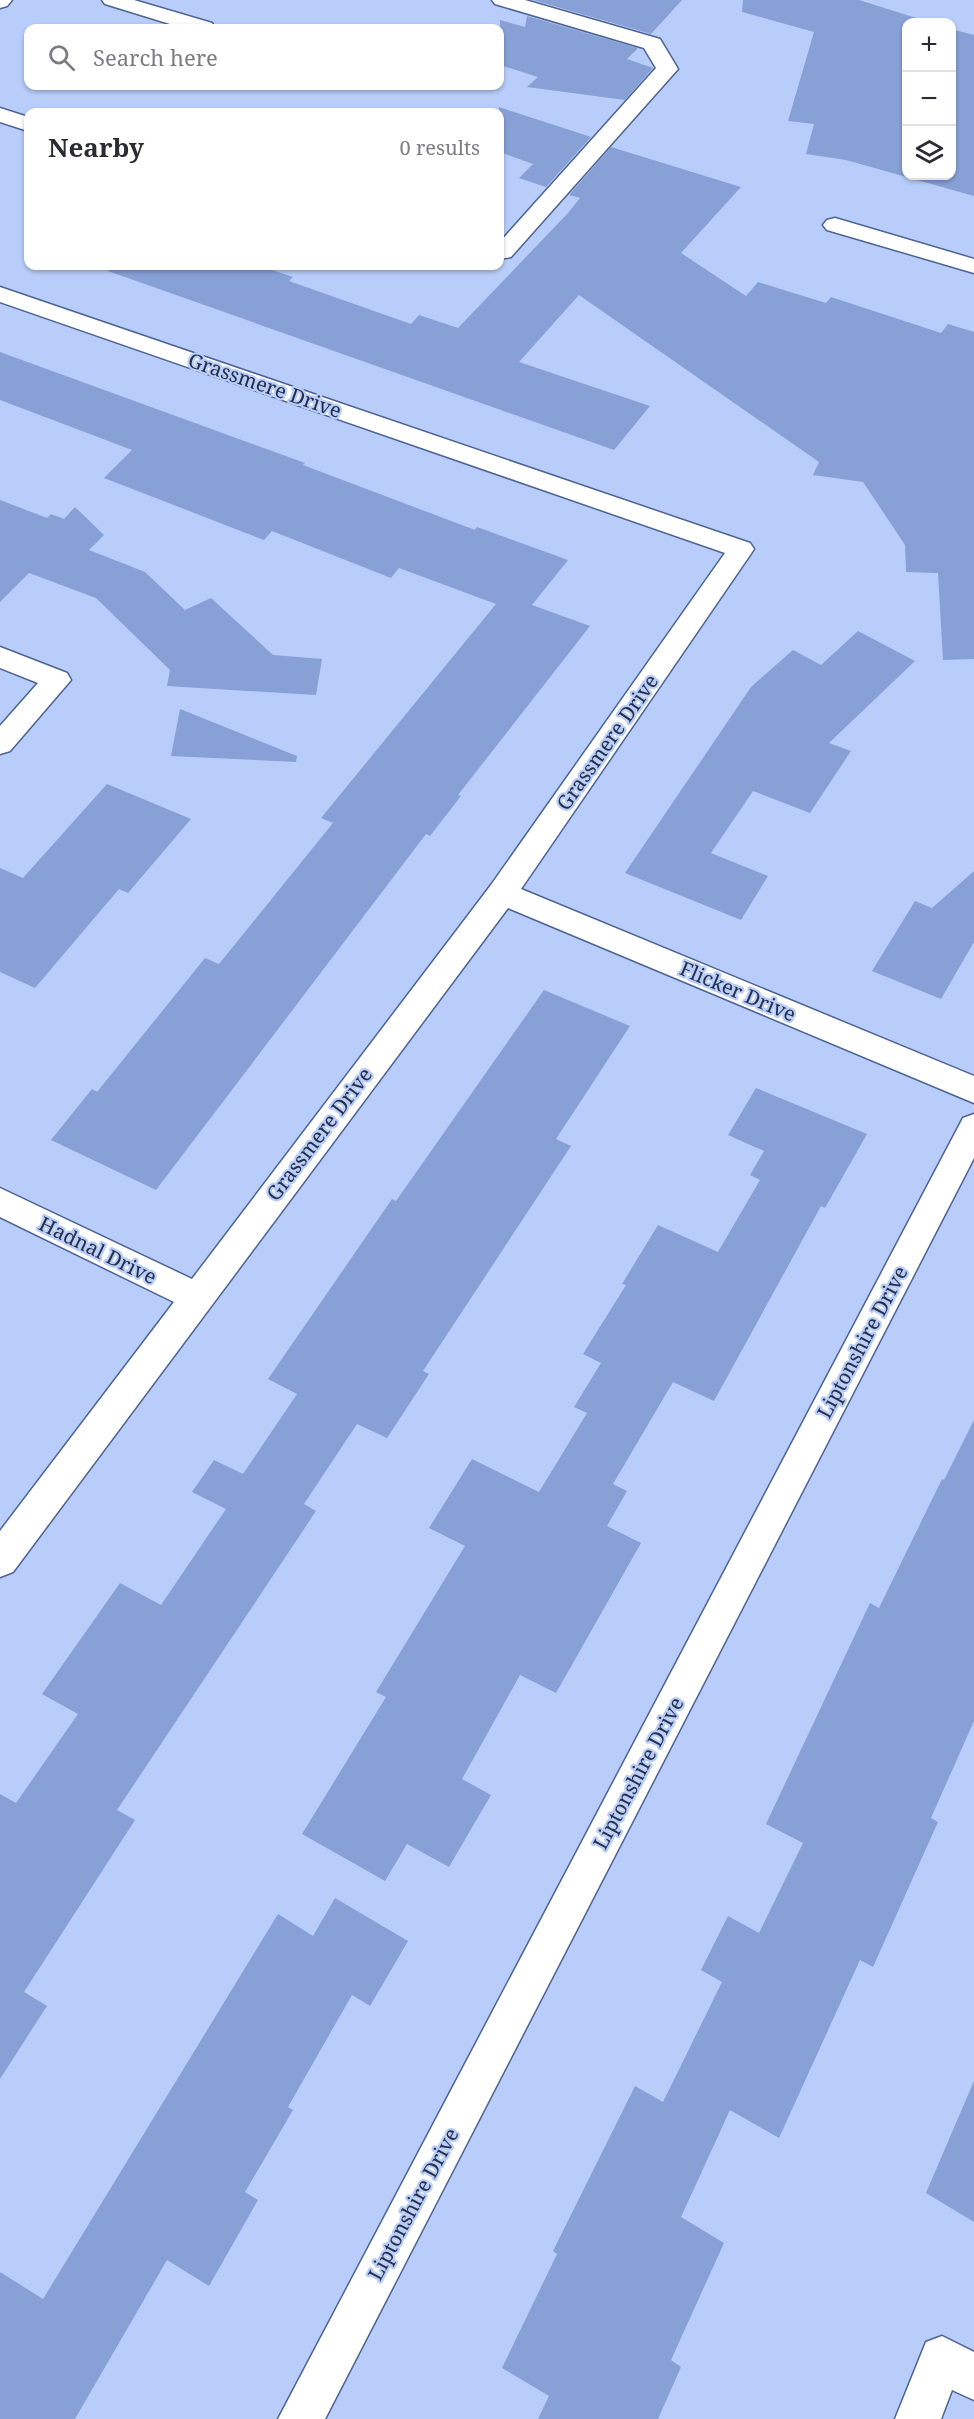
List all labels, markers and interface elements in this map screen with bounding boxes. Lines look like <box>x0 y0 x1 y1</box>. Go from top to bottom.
map controls <box>902 18 956 180</box>
button: + <box>902 18 956 72</box>
search box <box>24 24 504 90</box>
icon: search <box>45 41 78 74</box>
text: Search here <box>93 42 218 72</box>
button: − <box>902 72 956 126</box>
button: layers <box>902 126 956 180</box>
text: Nearby <box>48 129 144 165</box>
text: 0 results <box>400 134 480 161</box>
street label: Grassmere Drive <box>185 346 345 424</box>
street label: Grassmere Drive <box>550 669 664 815</box>
street label: Flicker Drive <box>676 954 800 1028</box>
street label: Grassmere Drive <box>260 1062 378 1206</box>
street label: Hadnal Drive <box>35 1210 161 1290</box>
street label: Liptonshire Drive <box>810 1261 914 1423</box>
street label: Liptonshire Drive <box>586 1692 690 1854</box>
street label: Liptonshire Drive <box>361 2123 465 2285</box>

